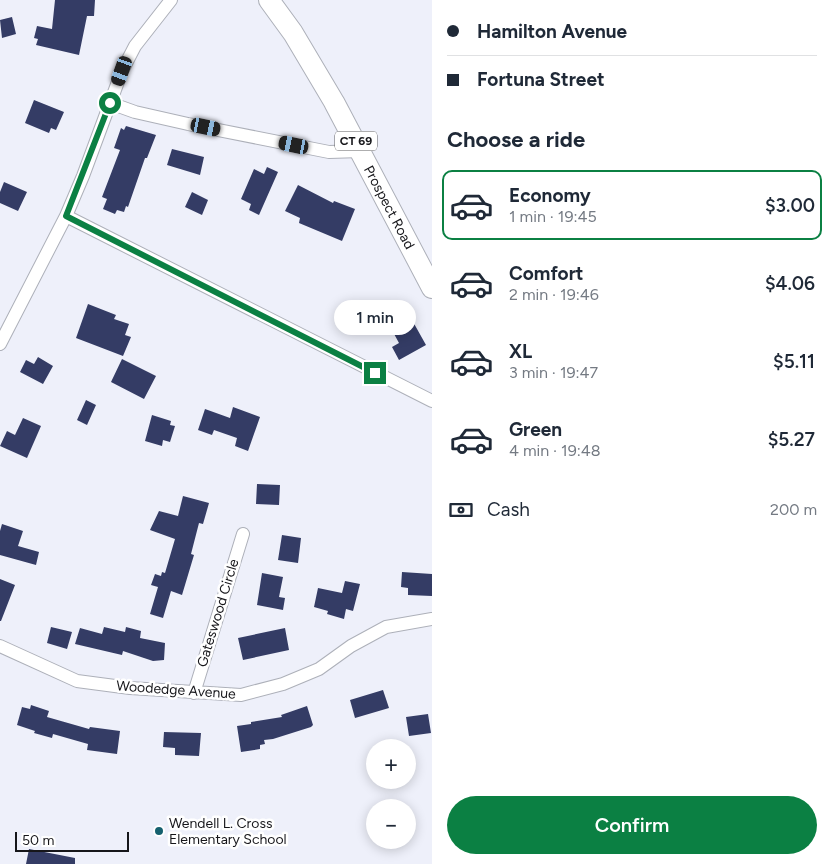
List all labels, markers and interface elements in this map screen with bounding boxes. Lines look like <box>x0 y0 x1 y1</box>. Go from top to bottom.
text: Hamilton Avenue <box>477 20 627 43</box>
car <box>109 54 134 88</box>
text: Fortuna Street <box>477 68 605 91</box>
route start <box>99 92 121 114</box>
car <box>189 117 222 137</box>
text: Choose a ride <box>447 126 585 153</box>
road number: CT 69 <box>335 132 377 150</box>
car <box>277 135 310 155</box>
street label: Prospect Road <box>360 163 418 252</box>
icon: car <box>449 183 494 228</box>
text: Economy <box>509 184 591 207</box>
text: $3.00 <box>765 194 815 217</box>
text: 1 min · 19:45 <box>509 207 597 226</box>
icon: car <box>449 261 494 306</box>
text: Comfort <box>509 262 584 285</box>
text: $4.06 <box>765 272 815 295</box>
text: 2 min · 19:46 <box>509 285 599 304</box>
callout: 1 min <box>334 300 416 336</box>
text: 1 min <box>356 308 394 327</box>
icon: car <box>449 339 494 384</box>
text: XL <box>509 340 532 363</box>
text: $5.11 <box>773 350 815 373</box>
route end <box>364 362 386 384</box>
text: 3 min · 19:47 <box>509 363 598 382</box>
icon: car <box>449 417 494 462</box>
text: Green <box>509 418 562 441</box>
text: $5.27 <box>768 428 815 451</box>
text: 4 min · 19:48 <box>509 441 601 460</box>
icon: cash <box>447 496 475 524</box>
text: Cash <box>487 498 530 521</box>
text: 200 m <box>770 500 817 519</box>
street label: Gateswood Circle <box>193 556 243 669</box>
street label: Woodedge Avenue <box>116 677 237 703</box>
map controls <box>366 739 416 849</box>
button: + <box>366 739 416 789</box>
button: Confirm <box>447 796 817 854</box>
button: − <box>366 799 416 849</box>
place label: Wendell L. Cross Elementary School <box>169 815 287 848</box>
marker: Wendell L. Cross Elementary School <box>153 825 165 837</box>
scale bar <box>15 829 129 852</box>
text: 50 m <box>22 832 54 849</box>

